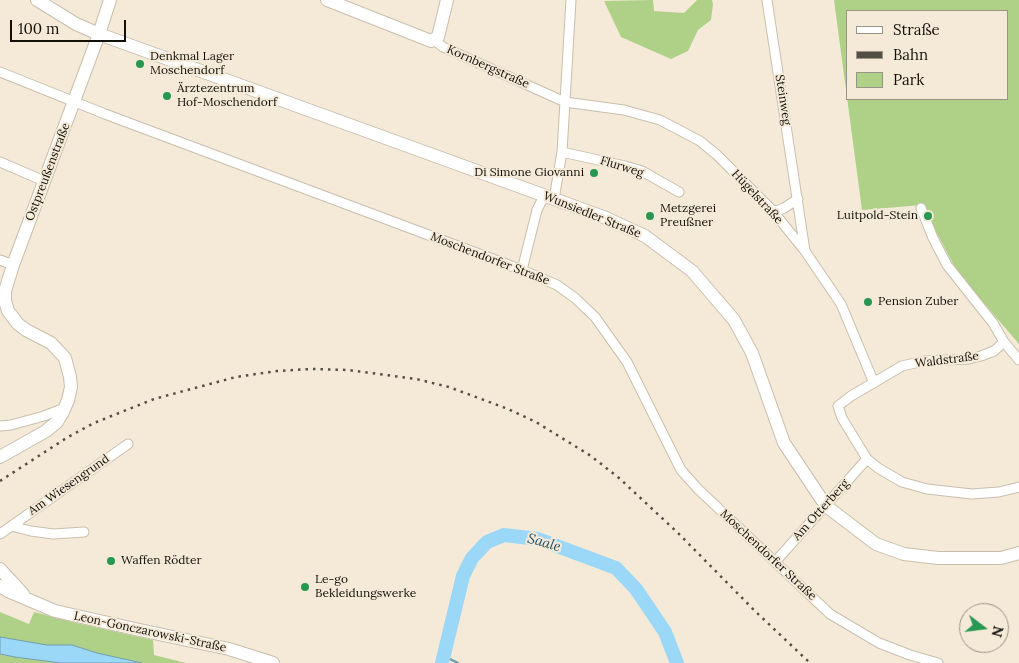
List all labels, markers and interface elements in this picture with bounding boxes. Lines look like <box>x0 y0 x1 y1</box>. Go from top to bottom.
scale bar <box>12 10 129 42</box>
legend <box>846 10 1009 100</box>
text: 100 m <box>18 19 59 38</box>
text: Straße <box>893 20 940 39</box>
street label: Kornbergstraße <box>444 42 532 92</box>
text: Bahn <box>893 45 928 64</box>
place label: Denkmal Lager Moschendorf <box>150 50 234 78</box>
marker: Denkmal Lager Moschendorf <box>134 58 146 70</box>
text: Park <box>893 70 924 89</box>
street label: Steinweg <box>772 74 794 126</box>
place label: Ärztezentrum Hof-Moschendorf <box>177 82 277 110</box>
marker: Ärztezentrum Hof-Moschendorf <box>161 90 173 102</box>
street label: Ostpreußenstraße <box>23 121 73 223</box>
street label: Flurweg <box>598 154 646 180</box>
place label: Di Simone Giovanni <box>474 166 584 180</box>
marker: Di Simone Giovanni <box>588 167 600 179</box>
street label: Hügelstraße <box>728 167 786 227</box>
street label: Wunsiedler Straße <box>541 189 643 241</box>
place label: Metzgerei Preußner <box>660 202 716 230</box>
place label: Luitpold-Stein <box>837 209 918 223</box>
marker: Metzgerei Preußner <box>644 210 656 222</box>
marker: Luitpold-Stein <box>922 210 934 222</box>
street label: Moschendorfer Straße <box>428 230 552 288</box>
place label: Pension Zuber <box>878 295 958 309</box>
marker: Pension Zuber <box>862 296 874 308</box>
street label: Waldstraße <box>914 349 980 371</box>
street label: Am Wiesengrund <box>26 452 112 518</box>
street label: Am Otterberg <box>790 476 852 544</box>
street label: Moschendorfer Straße <box>717 507 819 603</box>
water label: Saale <box>525 530 563 556</box>
place label: Waffen Rödter <box>121 554 202 568</box>
marker: Waffen Rödter <box>105 555 117 567</box>
place label: Le-go Bekleidungswerke <box>315 573 416 601</box>
marker: Le-go Bekleidungswerke <box>299 581 311 593</box>
north arrow <box>959 603 1009 653</box>
street label: Leon-Gonczarowski-Straße <box>72 609 228 655</box>
text: N <box>987 624 1008 639</box>

